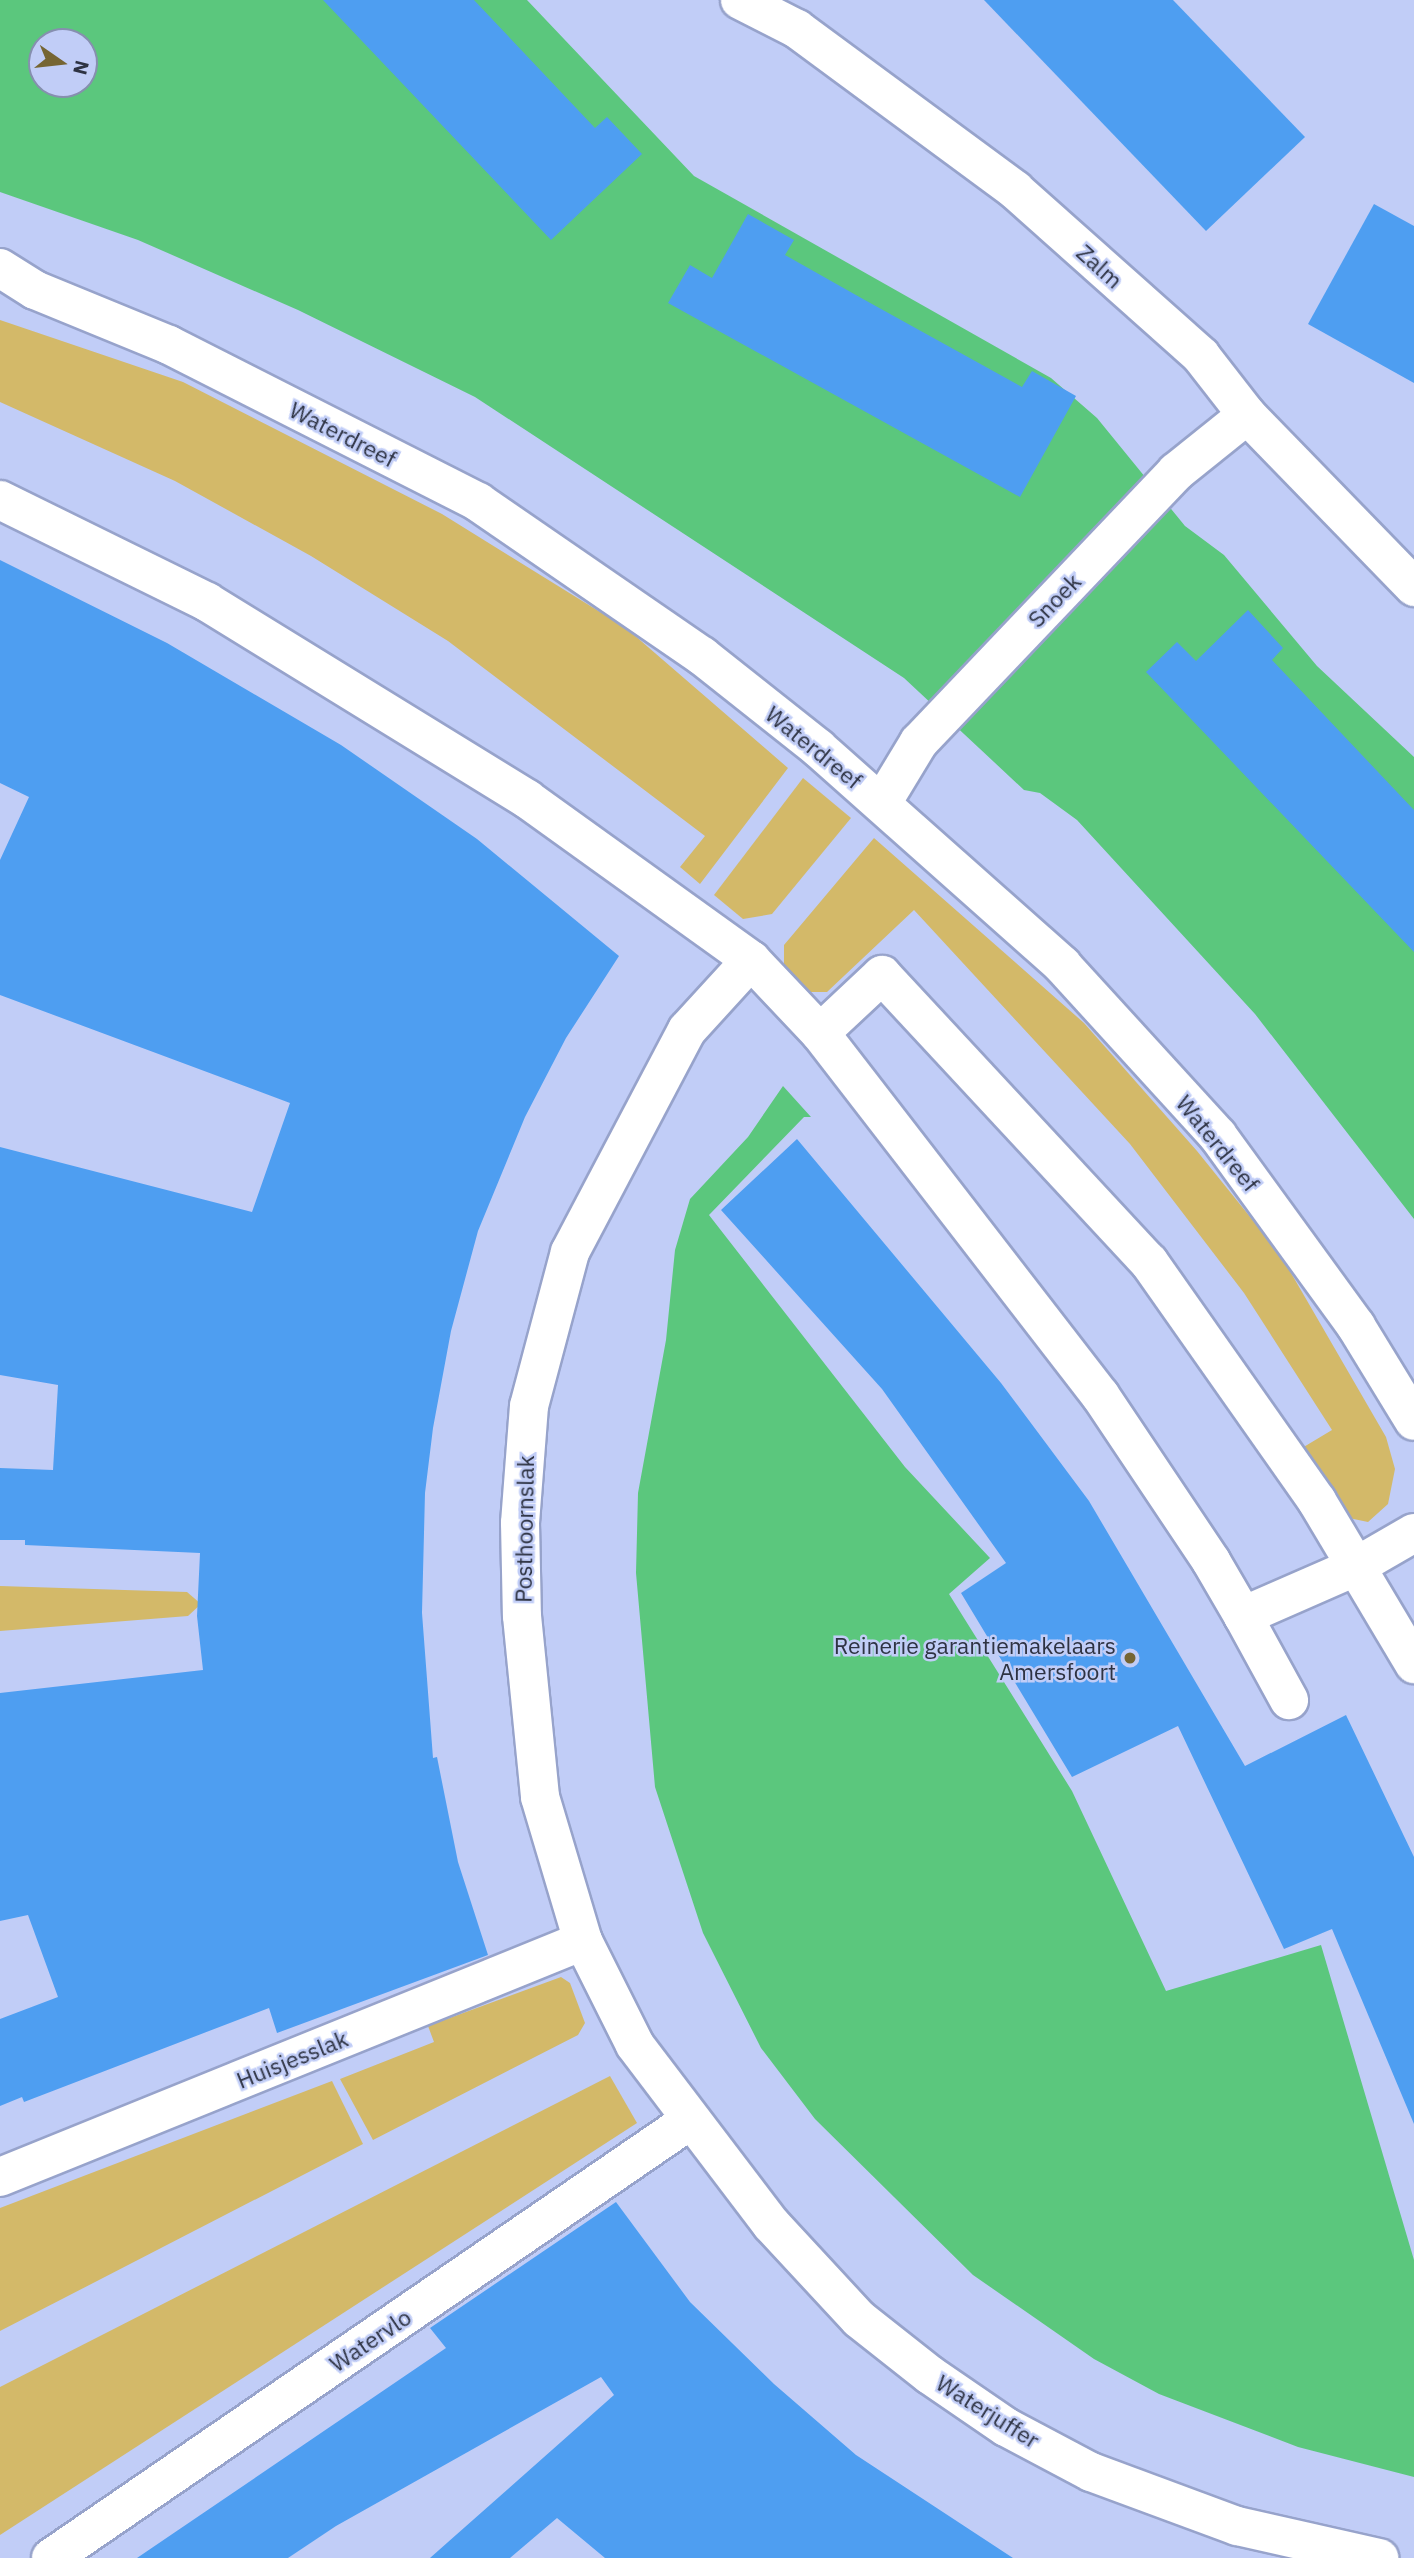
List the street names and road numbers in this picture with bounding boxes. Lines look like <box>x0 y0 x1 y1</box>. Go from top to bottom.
street label: Zalm <box>1071 238 1129 294</box>
street label: Waterdreef <box>285 395 401 473</box>
street label: Snoek <box>1022 567 1086 633</box>
street label: Waterdreef <box>760 700 868 794</box>
street label: Waterdreef <box>1171 1089 1265 1197</box>
street label: Posthoornslak <box>509 1455 539 1603</box>
street label: Huisjesslak <box>232 2024 352 2094</box>
street label: Watervlo <box>324 2303 416 2377</box>
street label: Waterjuffer <box>931 2368 1045 2454</box>

